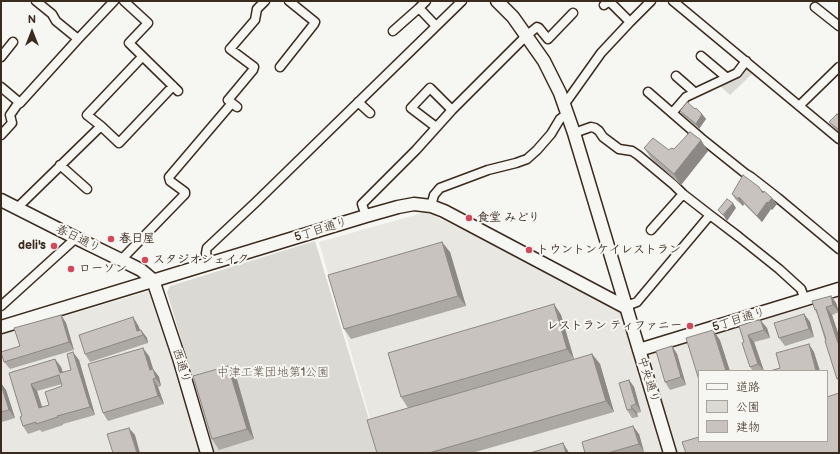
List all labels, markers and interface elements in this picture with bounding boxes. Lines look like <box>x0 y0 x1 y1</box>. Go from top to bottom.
north arrow <box>12 12 52 52</box>
text: N <box>28 13 36 26</box>
place label: 食堂 みどり <box>477 211 540 225</box>
marker: 食堂 みどり <box>464 213 474 223</box>
street label: 5丁目通り <box>293 215 349 245</box>
street label: 春日通り <box>53 222 103 256</box>
place label: 春日屋 <box>119 232 155 246</box>
marker: 春日屋 <box>106 234 116 244</box>
place label: deli's <box>18 239 46 253</box>
marker: deli's <box>49 241 59 251</box>
place label: トウントンケイレストラン <box>537 243 681 257</box>
marker: トウントンケイレストラン <box>524 245 534 255</box>
place label: スタジオシェイク <box>153 253 249 267</box>
marker: スタジオシェイク <box>140 255 150 265</box>
place label: ローソン <box>79 262 127 276</box>
marker: ローソン <box>66 264 76 274</box>
street label: 5丁目通り <box>711 305 767 335</box>
place label: レストラン ティファニー <box>547 319 682 333</box>
marker: レストラン ティファニー <box>685 321 695 331</box>
street label: 西通り <box>169 347 193 385</box>
street label: 中央通り <box>634 355 662 405</box>
park label: 中津工業団地第1公園 <box>217 366 329 380</box>
legend <box>698 370 828 442</box>
text: 道路 <box>736 380 760 395</box>
text: 公園 <box>736 400 760 415</box>
text: 建物 <box>736 420 760 435</box>

